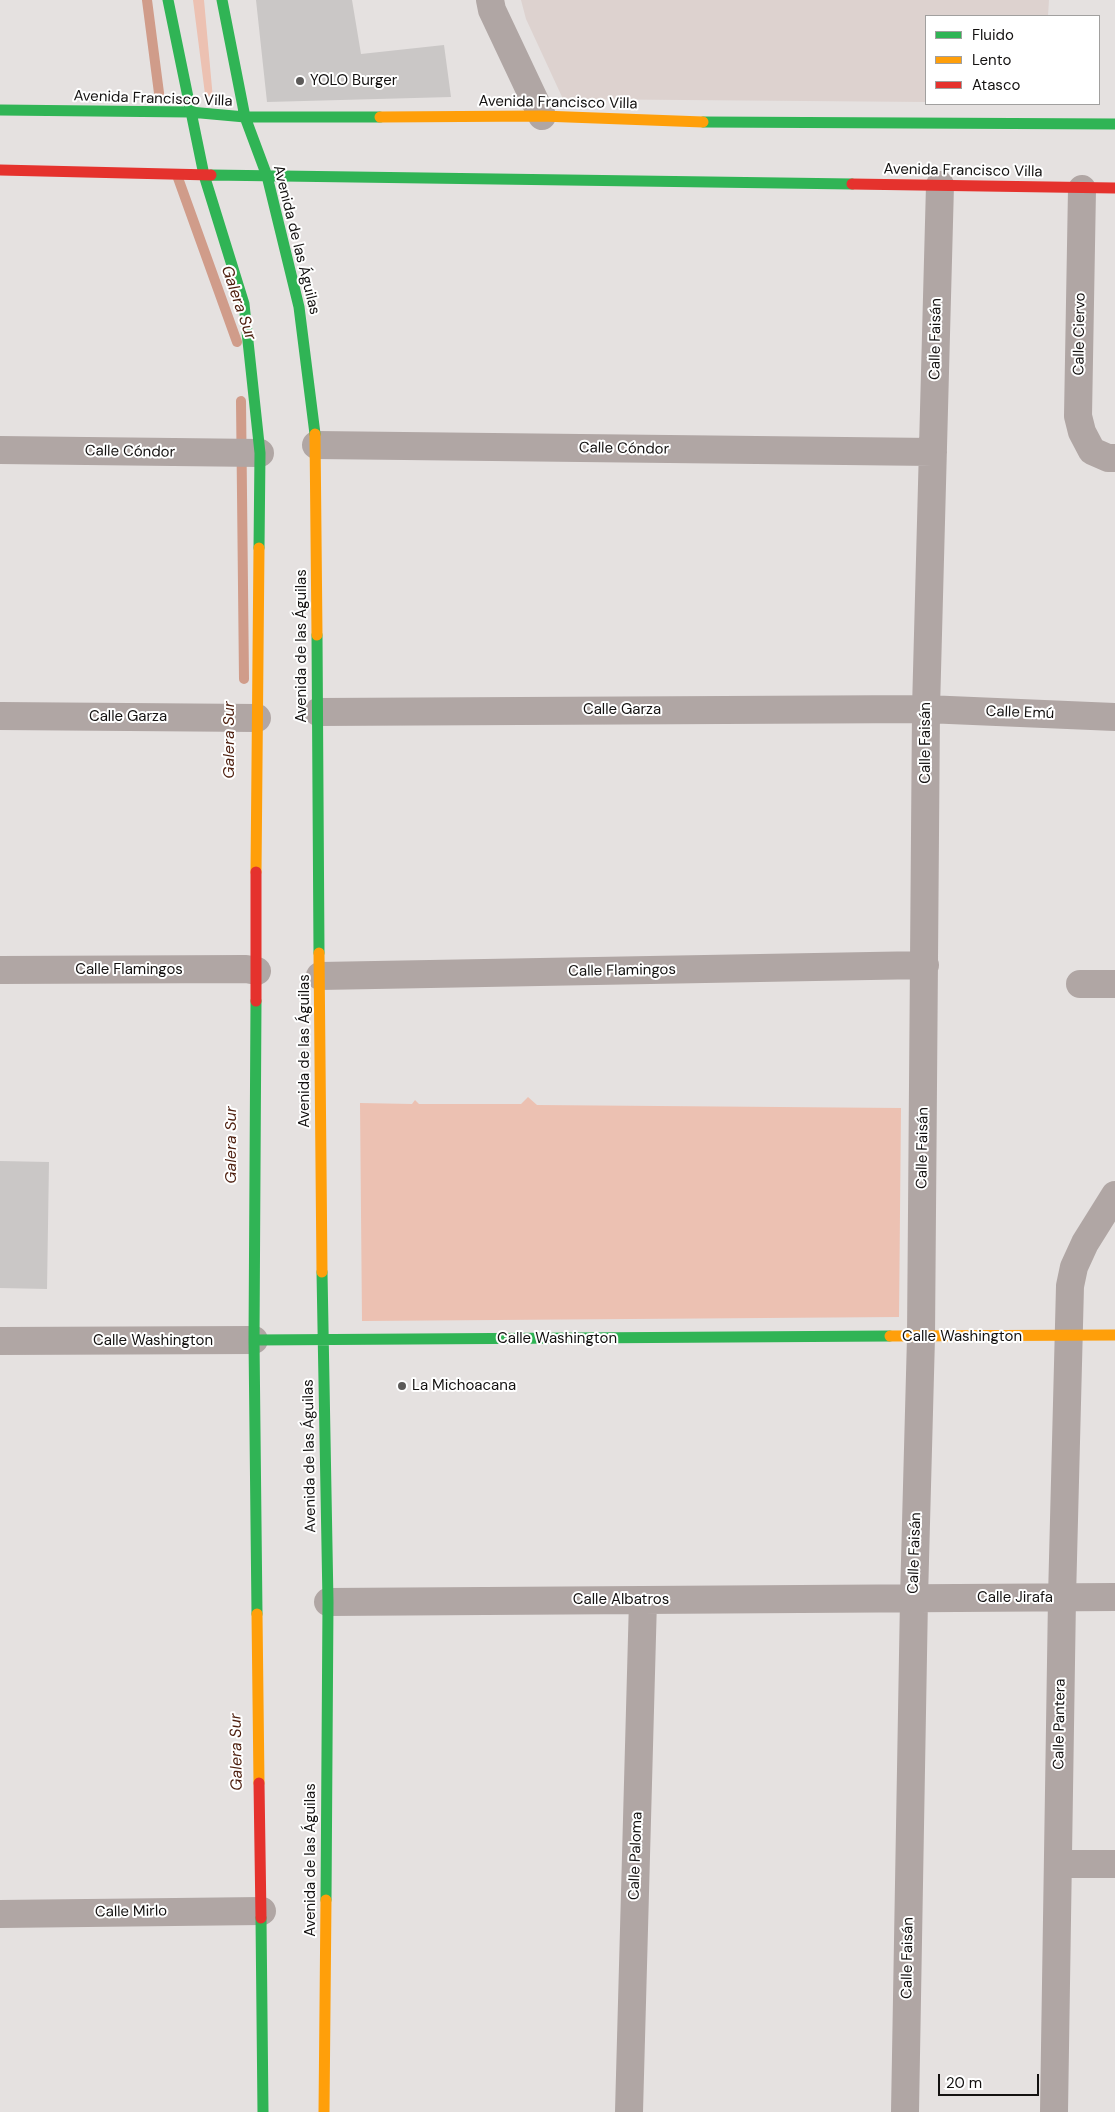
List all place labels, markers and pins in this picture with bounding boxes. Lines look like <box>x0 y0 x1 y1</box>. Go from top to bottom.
place label: YOLO Burger <box>310 72 397 90</box>
marker: YOLO Burger <box>294 75 306 87</box>
place label: La Michoacana <box>412 1377 516 1395</box>
marker: La Michoacana <box>396 1380 408 1392</box>

